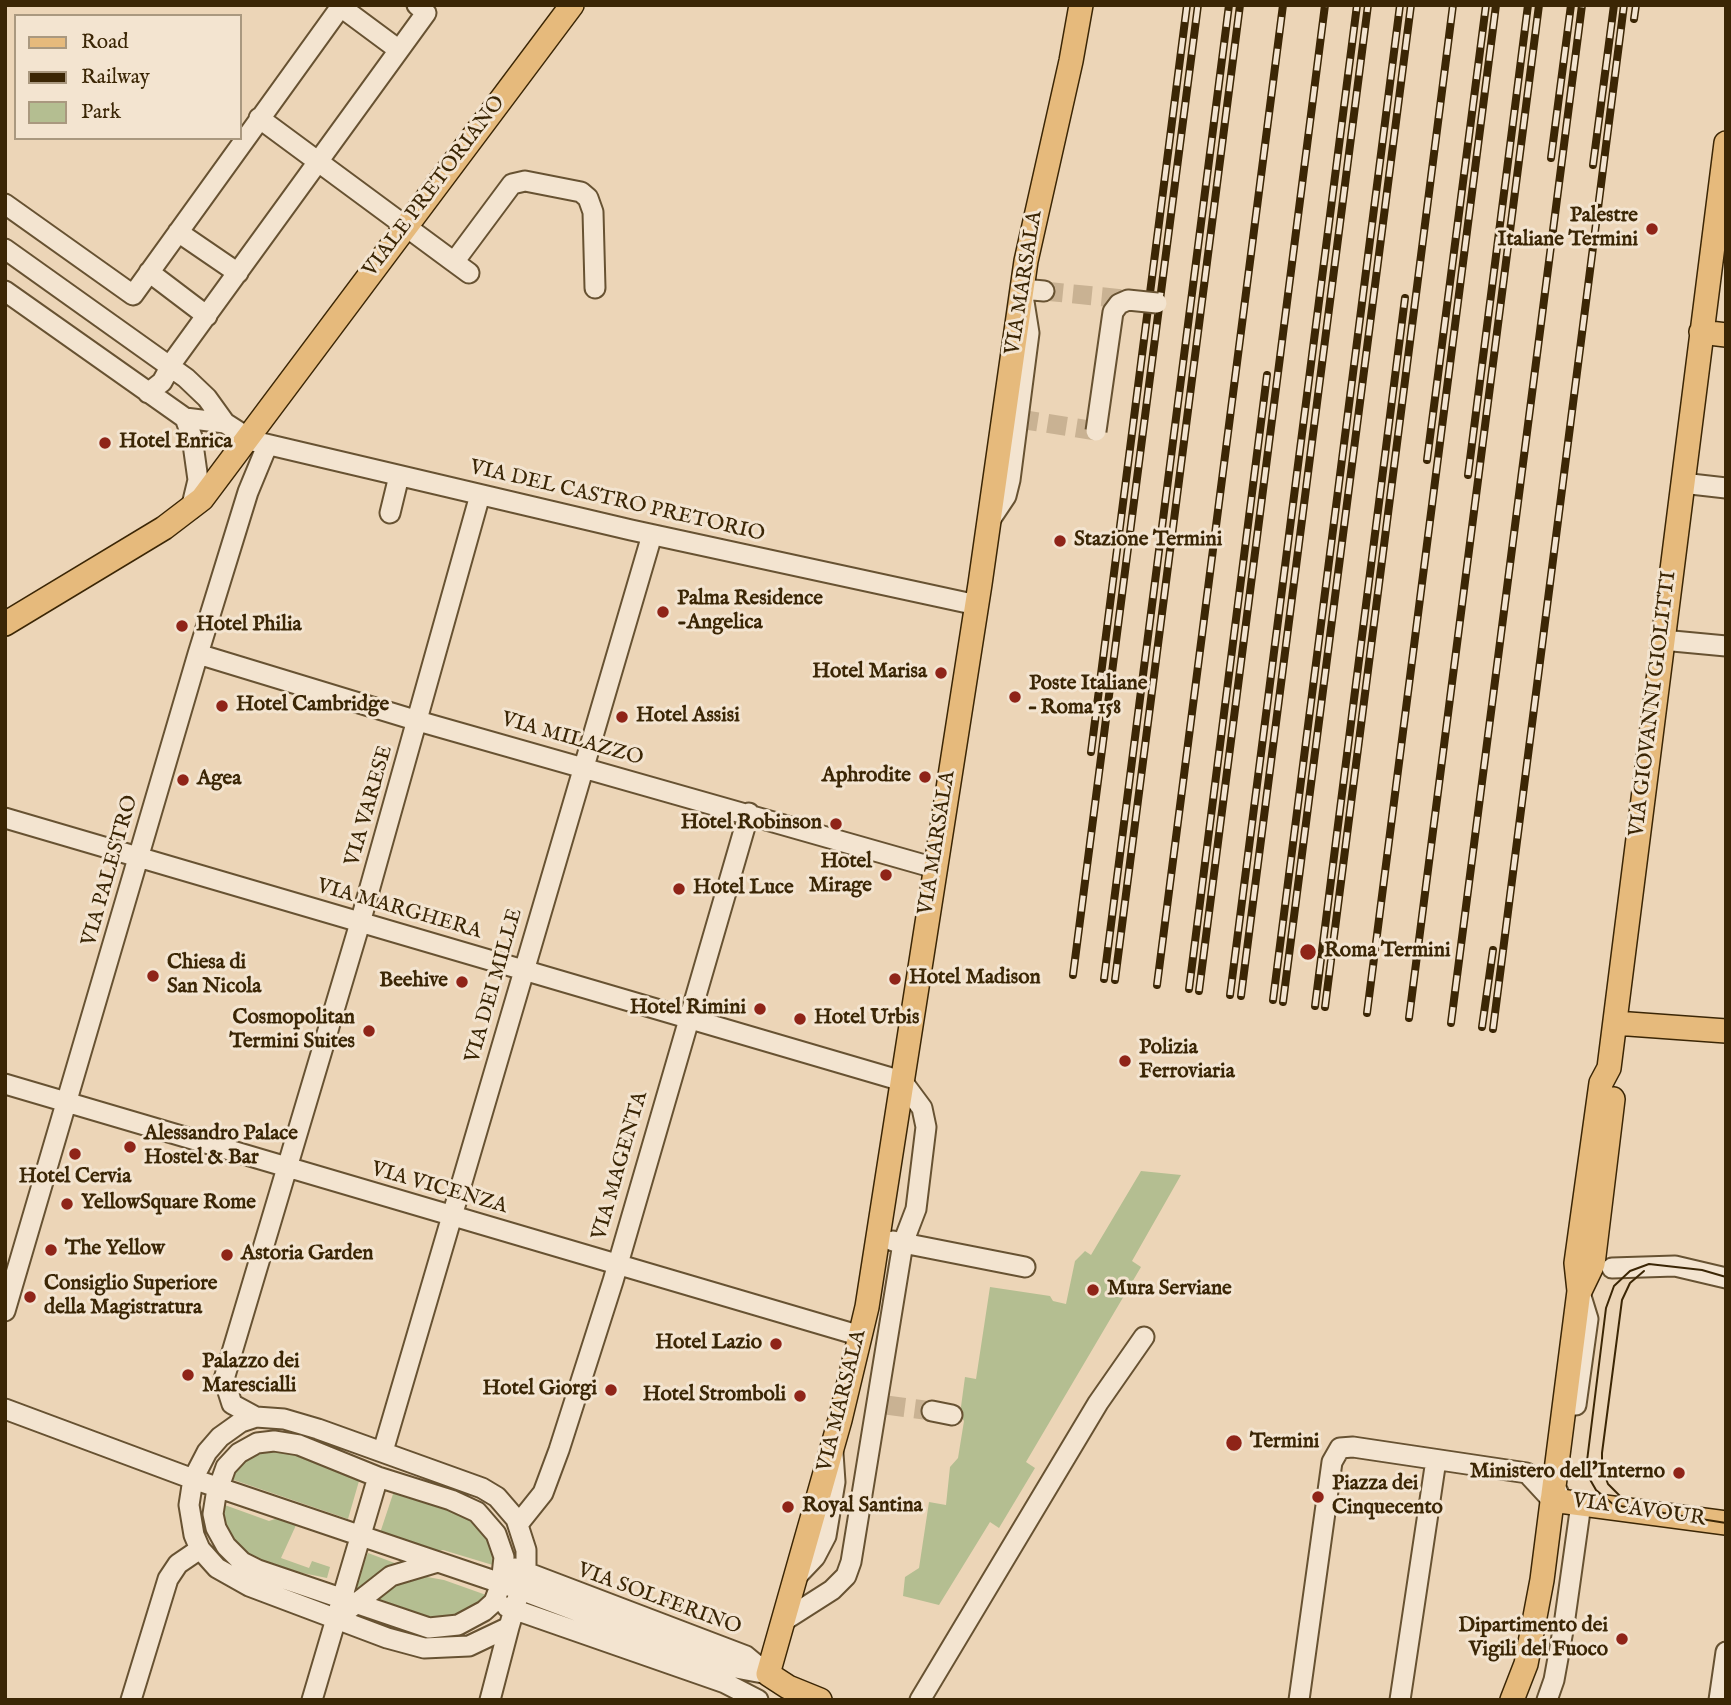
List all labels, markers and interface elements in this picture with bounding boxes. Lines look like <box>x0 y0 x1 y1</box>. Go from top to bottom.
legend <box>14 14 242 140</box>
text: Road <box>81 29 128 56</box>
text: Railway <box>81 64 150 91</box>
street label: VIALE PRETORIANO <box>359 91 511 283</box>
text: Park <box>81 99 121 126</box>
place label: Palestre Italiane Termini <box>1498 204 1638 254</box>
street label: VIA MARSALA <box>1001 209 1049 357</box>
marker: Palestre Italiane Termini <box>1644 221 1660 237</box>
place label: Hotel Enrica <box>119 430 232 456</box>
marker: Hotel Enrica <box>97 435 113 451</box>
street label: VIA DEL CASTRO PRETORIO <box>467 456 767 548</box>
place label: Stazione Termini <box>1074 528 1222 554</box>
marker: Stazione Termini <box>1052 533 1068 549</box>
street label: VIA GIOVANNI GIOLITTI <box>1625 570 1683 838</box>
place label: Palma Residence -Angelica <box>677 587 823 637</box>
marker: Palma Residence -Angelica <box>655 604 671 620</box>
place label: Hotel Philia <box>196 613 302 639</box>
marker: Hotel Philia <box>174 618 190 634</box>
place label: Hotel Marisa <box>812 660 927 686</box>
marker: Hotel Marisa <box>933 665 949 681</box>
place label: Poste Italiane – Roma 158 <box>1029 672 1147 722</box>
marker: Poste Italiane – Roma 158 <box>1007 689 1023 705</box>
place label: Hotel Cambridge <box>236 693 389 719</box>
marker: Hotel Cambridge <box>214 698 230 714</box>
place label: Hotel Assisi <box>636 704 740 730</box>
street label: VIA MILAZZO <box>498 708 646 772</box>
marker: Hotel Assisi <box>614 709 630 725</box>
street label: VIA VARESE <box>341 743 399 869</box>
place label: Aphrodite <box>822 764 911 790</box>
place label: Agea <box>197 767 241 793</box>
street label: VIA MARSALA <box>914 769 962 917</box>
marker: Aphrodite <box>917 769 933 785</box>
marker: Agea <box>175 772 191 788</box>
street label: VIA PALESTRO <box>77 793 145 949</box>
place label: Hotel Robinson <box>681 811 822 837</box>
marker: Hotel Robinson <box>828 816 844 832</box>
place label: Hotel Mirage <box>809 850 872 900</box>
marker: Hotel Mirage <box>878 867 894 883</box>
street label: VIA MARGHERA <box>314 874 484 946</box>
place label: Hotel Luce <box>693 876 794 902</box>
marker: Hotel Luce <box>671 881 687 897</box>
street label: VIA DEI MILLE <box>461 906 529 1066</box>
place label: Roma Termini <box>1324 939 1451 965</box>
marker: Roma Termini <box>1298 942 1318 962</box>
place label: Chiesa di San Nicola <box>167 951 261 1001</box>
place label: Hotel Madison <box>909 966 1041 992</box>
marker: Chiesa di San Nicola <box>145 968 161 984</box>
place label: Beehive <box>379 969 448 995</box>
marker: Hotel Madison <box>887 971 903 987</box>
marker: Beehive <box>454 974 470 990</box>
place label: Hotel Rimini <box>630 996 746 1022</box>
marker: Hotel Rimini <box>752 1001 768 1017</box>
place label: Cosmopolitan Termini Suites <box>230 1006 355 1056</box>
place label: Hotel Urbis <box>814 1006 919 1032</box>
marker: Hotel Urbis <box>792 1011 808 1027</box>
marker: Cosmopolitan Termini Suites <box>361 1023 377 1039</box>
place label: Polizia Ferroviaria <box>1139 1036 1235 1086</box>
marker: Polizia Ferroviaria <box>1117 1053 1133 1069</box>
street label: VIA MAGENTA <box>588 1089 654 1243</box>
place label: Alessandro Palace Hostel & Bar <box>144 1122 298 1172</box>
marker: Alessandro Palace Hostel & Bar <box>122 1139 138 1155</box>
marker: Hotel Cervia <box>67 1146 83 1162</box>
street label: VIA VICENZA <box>368 1157 510 1221</box>
place label: Hotel Cervia <box>19 1165 131 1191</box>
place label: YellowSquare Rome <box>81 1191 256 1217</box>
marker: YellowSquare Rome <box>59 1196 75 1212</box>
place label: The Yellow <box>65 1237 165 1263</box>
marker: The Yellow <box>43 1242 59 1258</box>
place label: Astoria Garden <box>241 1242 373 1268</box>
marker: Astoria Garden <box>219 1247 235 1263</box>
place label: Consiglio Superiore della Magistratura <box>44 1272 218 1322</box>
place label: Mura Serviane <box>1107 1277 1232 1303</box>
marker: Mura Serviane <box>1085 1282 1101 1298</box>
marker: Consiglio Superiore della Magistratura <box>22 1289 38 1305</box>
street label: VIA MARSALA <box>813 1327 873 1475</box>
place label: Hotel Lazio <box>655 1331 762 1357</box>
marker: Hotel Lazio <box>768 1336 784 1352</box>
place label: Palazzo dei Marescialli <box>202 1350 300 1400</box>
marker: Palazzo dei Marescialli <box>180 1367 196 1383</box>
place label: Hotel Giorgi <box>483 1377 597 1403</box>
marker: Hotel Giorgi <box>603 1382 619 1398</box>
place label: Hotel Stromboli <box>643 1383 786 1409</box>
marker: Hotel Stromboli <box>792 1388 808 1404</box>
place label: Termini <box>1250 1430 1319 1456</box>
marker: Termini <box>1224 1433 1244 1453</box>
place label: Ministero dell'Interno <box>1470 1460 1665 1486</box>
marker: Ministero dell'Interno <box>1671 1465 1687 1481</box>
place label: Piazza dei Cinquecento <box>1332 1472 1443 1522</box>
marker: Piazza dei Cinquecento <box>1310 1489 1326 1505</box>
street label: VIA CAVOUR <box>1571 1489 1707 1533</box>
place label: Royal Santina <box>802 1494 923 1520</box>
marker: Royal Santina <box>780 1499 796 1515</box>
street label: VIA SOLFERINO <box>574 1559 744 1641</box>
place label: Dipartimento dei Vigili del Fuoco <box>1458 1614 1608 1664</box>
marker: Dipartimento dei Vigili del Fuoco <box>1614 1631 1630 1647</box>

